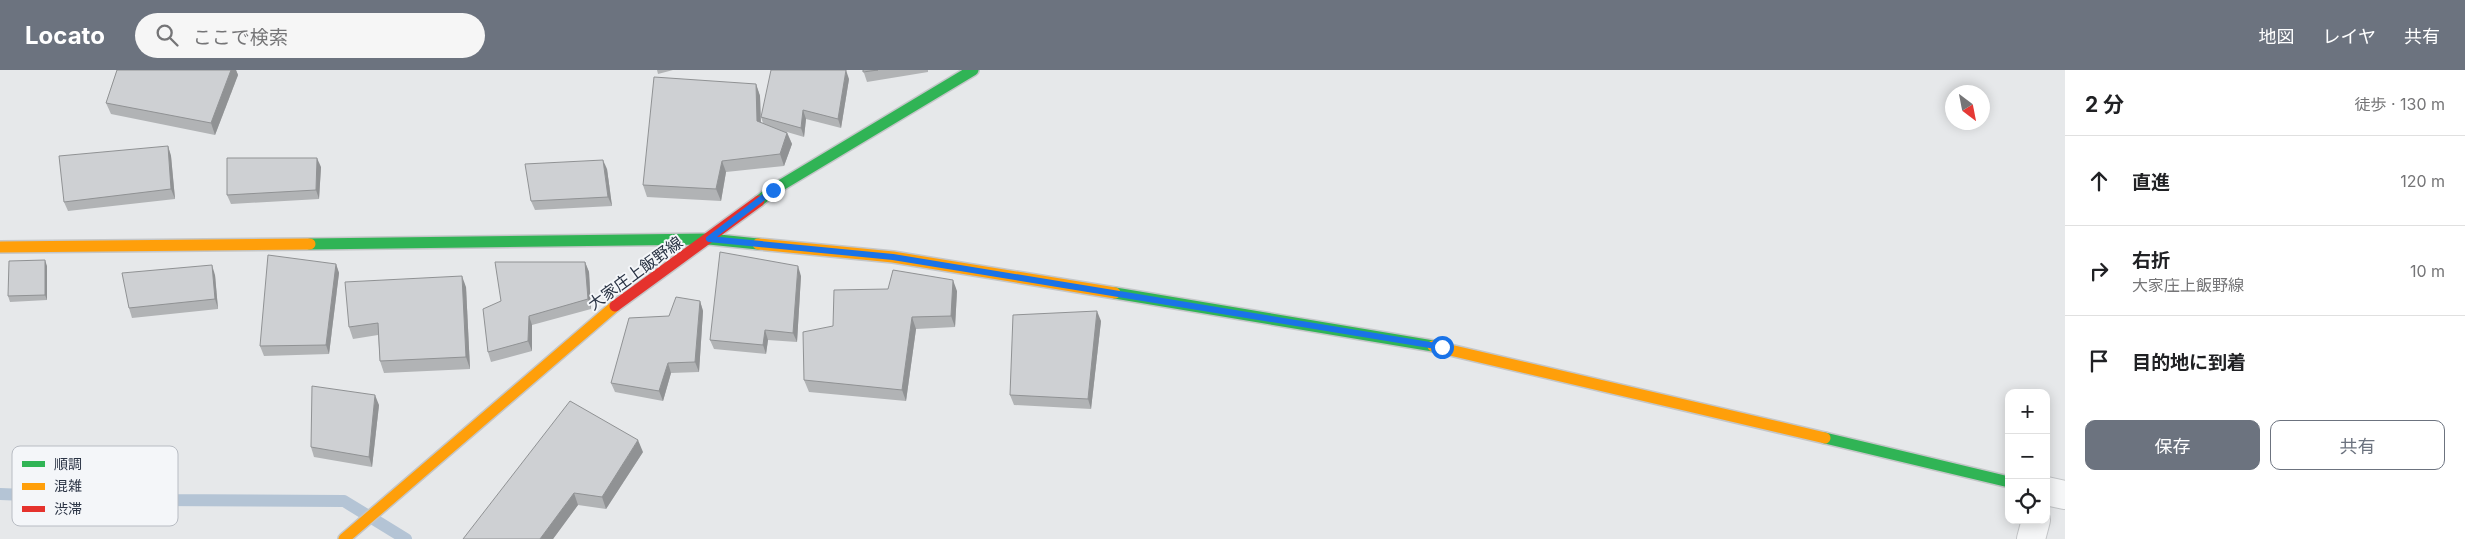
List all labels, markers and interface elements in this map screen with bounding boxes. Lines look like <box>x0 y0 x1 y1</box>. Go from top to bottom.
search box <box>135 13 485 58</box>
text: Locato <box>25 21 105 50</box>
icon: search <box>153 21 181 49</box>
text: ここで検索 <box>193 26 288 49</box>
text: 地図 <box>2259 26 2295 47</box>
text: レイヤ <box>2323 26 2376 47</box>
text: 共有 <box>2404 26 2440 47</box>
north arrow <box>1945 85 1990 130</box>
text: 2 分 <box>2085 92 2124 117</box>
text: 徒歩 · 130 m <box>2354 94 2445 114</box>
icon: ahead <box>2085 167 2113 195</box>
text: 直進 <box>2132 171 2170 194</box>
text: 120 m <box>2400 171 2445 191</box>
route end <box>762 179 785 202</box>
street label: 大家庄上飯野線 <box>584 232 686 314</box>
text: 右折 <box>2132 249 2170 272</box>
icon: right <box>2085 257 2113 285</box>
text: 10 m <box>2410 261 2445 281</box>
text: 大家庄上飯野線 <box>2132 275 2244 295</box>
route start <box>1431 336 1454 359</box>
icon: arrive <box>2085 347 2113 375</box>
text: 目的地に到着 <box>2132 351 2246 374</box>
map controls <box>2005 389 2050 524</box>
button: + <box>2005 389 2050 434</box>
button: 保存 <box>2085 420 2260 470</box>
button: 共有 <box>2270 420 2445 470</box>
button: − <box>2005 434 2050 479</box>
legend <box>12 446 178 526</box>
text: 順調 <box>54 455 82 472</box>
text: 混雑 <box>54 477 82 494</box>
button: locate <box>2005 479 2050 524</box>
text: 渋滞 <box>54 500 82 517</box>

